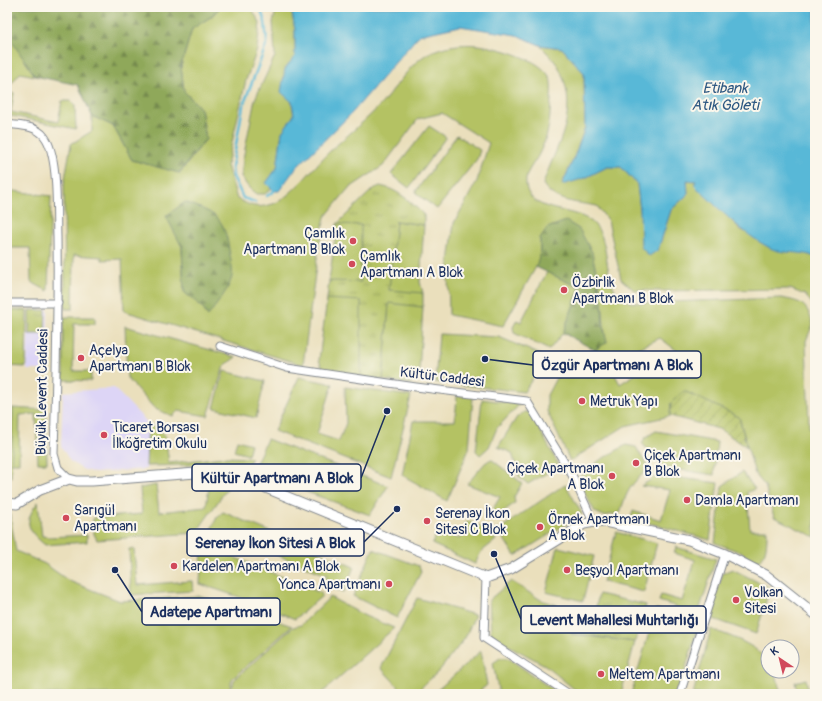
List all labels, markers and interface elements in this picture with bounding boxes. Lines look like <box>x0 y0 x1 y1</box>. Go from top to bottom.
water label: Etibank Atık Göleti <box>691 79 761 115</box>
place label: Çamlık Apartmanı B Blok <box>243 225 345 258</box>
marker: Çamlık Apartmanı B Blok <box>348 236 358 246</box>
place label: Çamlık Apartmanı A Blok <box>360 248 463 281</box>
marker: Çamlık Apartmanı A Blok <box>347 259 357 269</box>
place label: Özbirlik Apartmanı B Blok <box>572 273 674 307</box>
marker: Özbirlik Apartmanı B Blok <box>559 285 569 295</box>
street label: Büyük Levent Caddesi <box>32 328 52 455</box>
place label: Açelya Apartmanı B Blok <box>89 342 191 375</box>
callout: Özgür Apartmanı A Blok <box>533 351 701 378</box>
marker: Açelya Apartmanı B Blok <box>76 353 86 363</box>
text: Özgür Apartmanı A Blok <box>541 356 694 375</box>
street label: Kültür Caddesi <box>399 363 486 391</box>
place label: Metruk Yapı <box>590 393 658 410</box>
marker: Metruk Yapı <box>577 396 587 406</box>
place label: Ticaret Borsası İlköğretim Okulu <box>112 419 207 452</box>
marker: Ticaret Borsası İlköğretim Okulu <box>99 430 109 440</box>
place label: Çiçek Apartmanı B Blok <box>644 447 741 480</box>
marker: Çiçek Apartmanı B Blok <box>631 458 641 468</box>
place label: Çiçek Apartmanı A Blok <box>507 460 604 493</box>
callout: Kültür Apartmanı A Blok <box>192 464 361 491</box>
text: Kültür Apartmanı A Blok <box>201 469 354 488</box>
marker: Çiçek Apartmanı A Blok <box>607 471 617 481</box>
place label: Damla Apartmanı <box>695 492 799 509</box>
marker: Damla Apartmanı <box>682 495 692 505</box>
place label: Sarıgül Apartmanı <box>74 502 137 535</box>
place label: Serenay İkon Sitesi C Blok <box>435 505 510 538</box>
place label: Örnek Apartmanı A Blok <box>548 510 649 544</box>
marker: Sarıgül Apartmanı <box>61 513 71 523</box>
marker: Serenay İkon Sitesi C Blok <box>422 516 432 526</box>
marker: Örnek Apartmanı A Blok <box>535 522 545 532</box>
callout: Serenay İkon Sitesi A Blok <box>187 529 364 556</box>
text: Serenay İkon Sitesi A Blok <box>195 534 356 553</box>
place label: Kardelen Apartmanı A Blok <box>182 558 339 575</box>
marker: Kardelen Apartmanı A Blok <box>169 561 179 571</box>
place label: Beşyol Apartmanı <box>575 562 679 579</box>
marker: Beşyol Apartmanı <box>562 565 572 575</box>
place label: Yonca Apartmanı <box>278 576 381 593</box>
marker: Yonca Apartmanı <box>384 579 394 589</box>
place label: Volkan Sitesi <box>744 584 783 617</box>
marker: Volkan Sitesi <box>731 595 741 605</box>
callout: Adatepe Apartmanı <box>142 598 280 625</box>
text: Adatepe Apartmanı <box>150 603 272 622</box>
callout: Levent Mahallesi Muhtarlığı <box>521 606 706 633</box>
text: Levent Mahallesi Muhtarlığı <box>529 611 699 630</box>
north arrow <box>760 639 800 679</box>
text: K <box>768 644 781 658</box>
place label: Meltem Apartmanı <box>609 666 720 683</box>
marker: Meltem Apartmanı <box>596 669 606 679</box>

